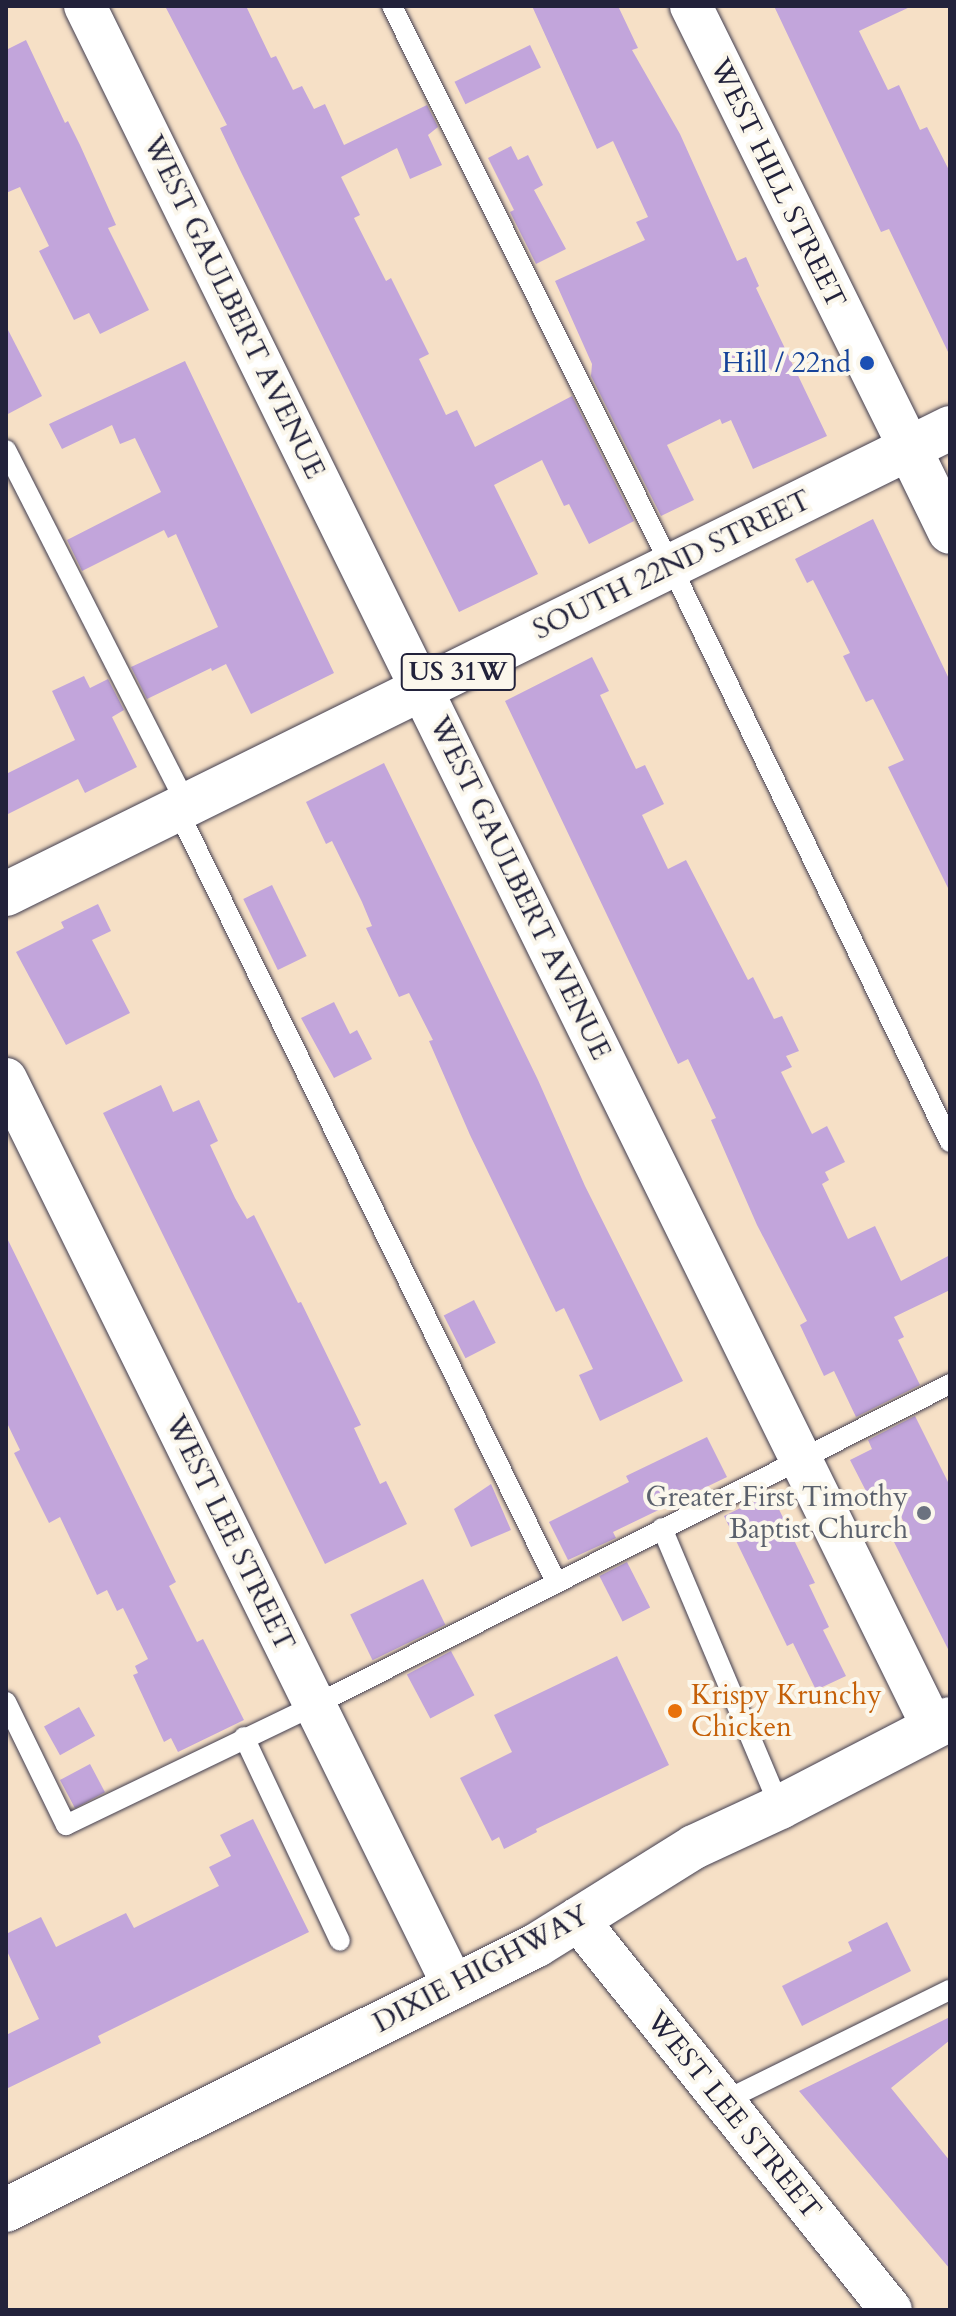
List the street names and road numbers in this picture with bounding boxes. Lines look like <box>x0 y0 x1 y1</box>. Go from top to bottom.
street label: WEST HILL STREET <box>703 53 853 313</box>
street label: WEST GAULBERT AVENUE <box>136 130 332 484</box>
street label: SOUTH 22ND STREET <box>528 483 816 647</box>
road number: US 31W <box>400 650 516 694</box>
street label: WEST GAULBERT AVENUE <box>422 711 618 1065</box>
street label: WEST LEE STREET <box>158 1410 302 1656</box>
street label: DIXIE HIGHWAY <box>368 1898 594 2040</box>
street label: WEST LEE STREET <box>640 2004 828 2226</box>

